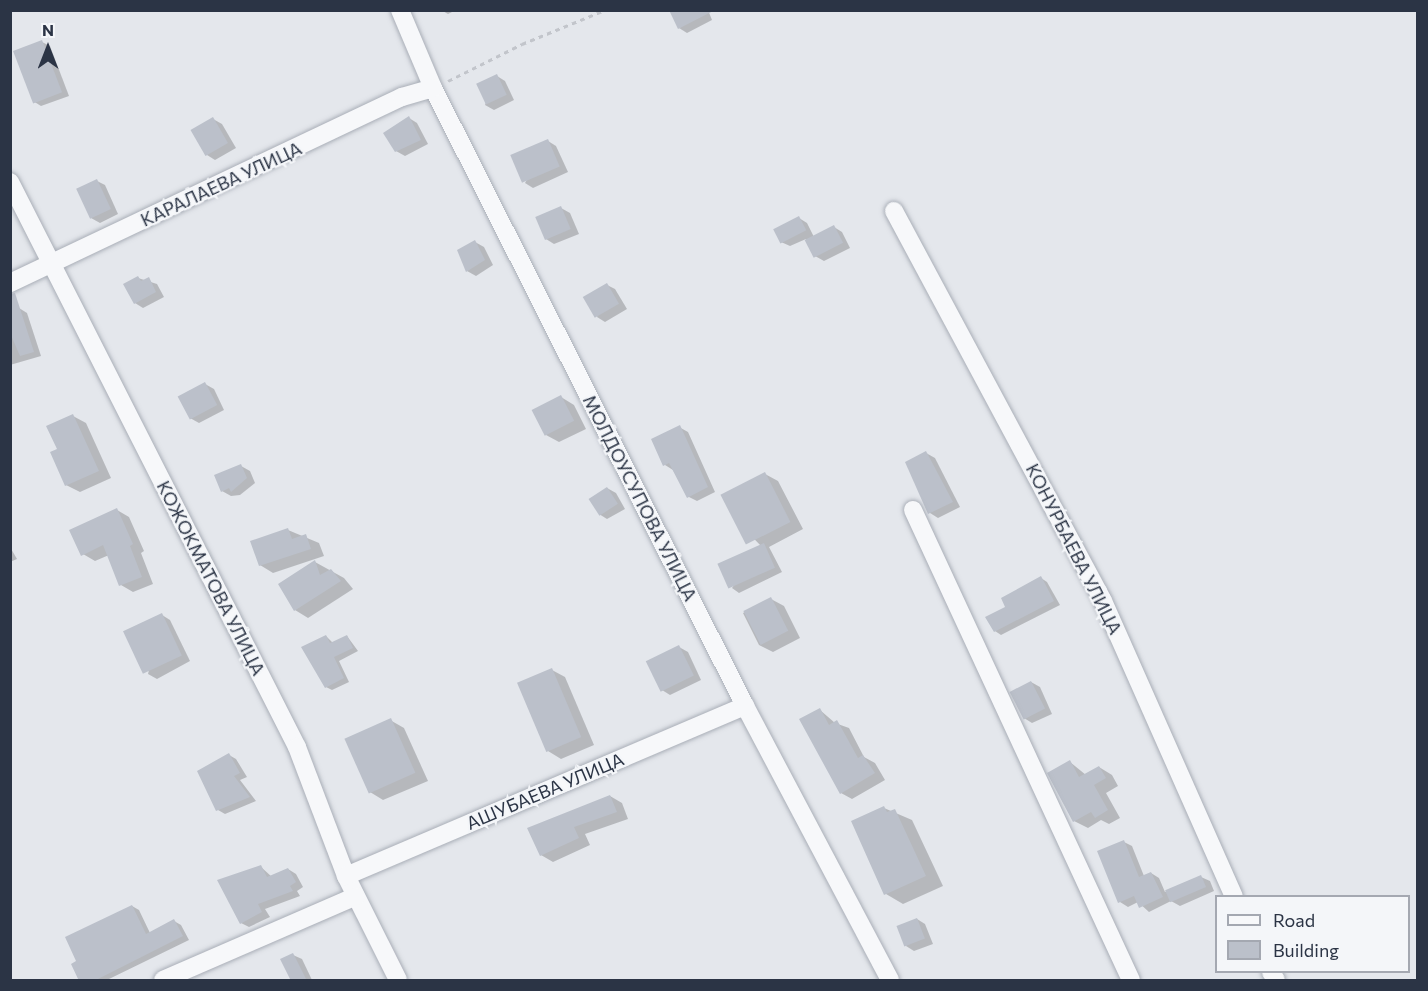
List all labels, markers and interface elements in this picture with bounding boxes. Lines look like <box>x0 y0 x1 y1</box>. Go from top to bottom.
north arrow <box>18 18 78 78</box>
text: N <box>42 20 54 39</box>
street label: КАРАЛАЕВА УЛИЦА <box>137 137 305 231</box>
street label: МОЛДОУСУПОВА УЛИЦА <box>579 391 701 605</box>
street label: КОНУРБАЕВА УЛИЦА <box>1022 460 1126 638</box>
street label: КОЖОКМАТОВА УЛИЦА <box>153 477 269 679</box>
street label: АШУБАЕВА УЛИЦА <box>463 748 627 834</box>
legend <box>1215 895 1410 973</box>
text: Road <box>1273 909 1315 931</box>
text: Building <box>1273 939 1339 961</box>

